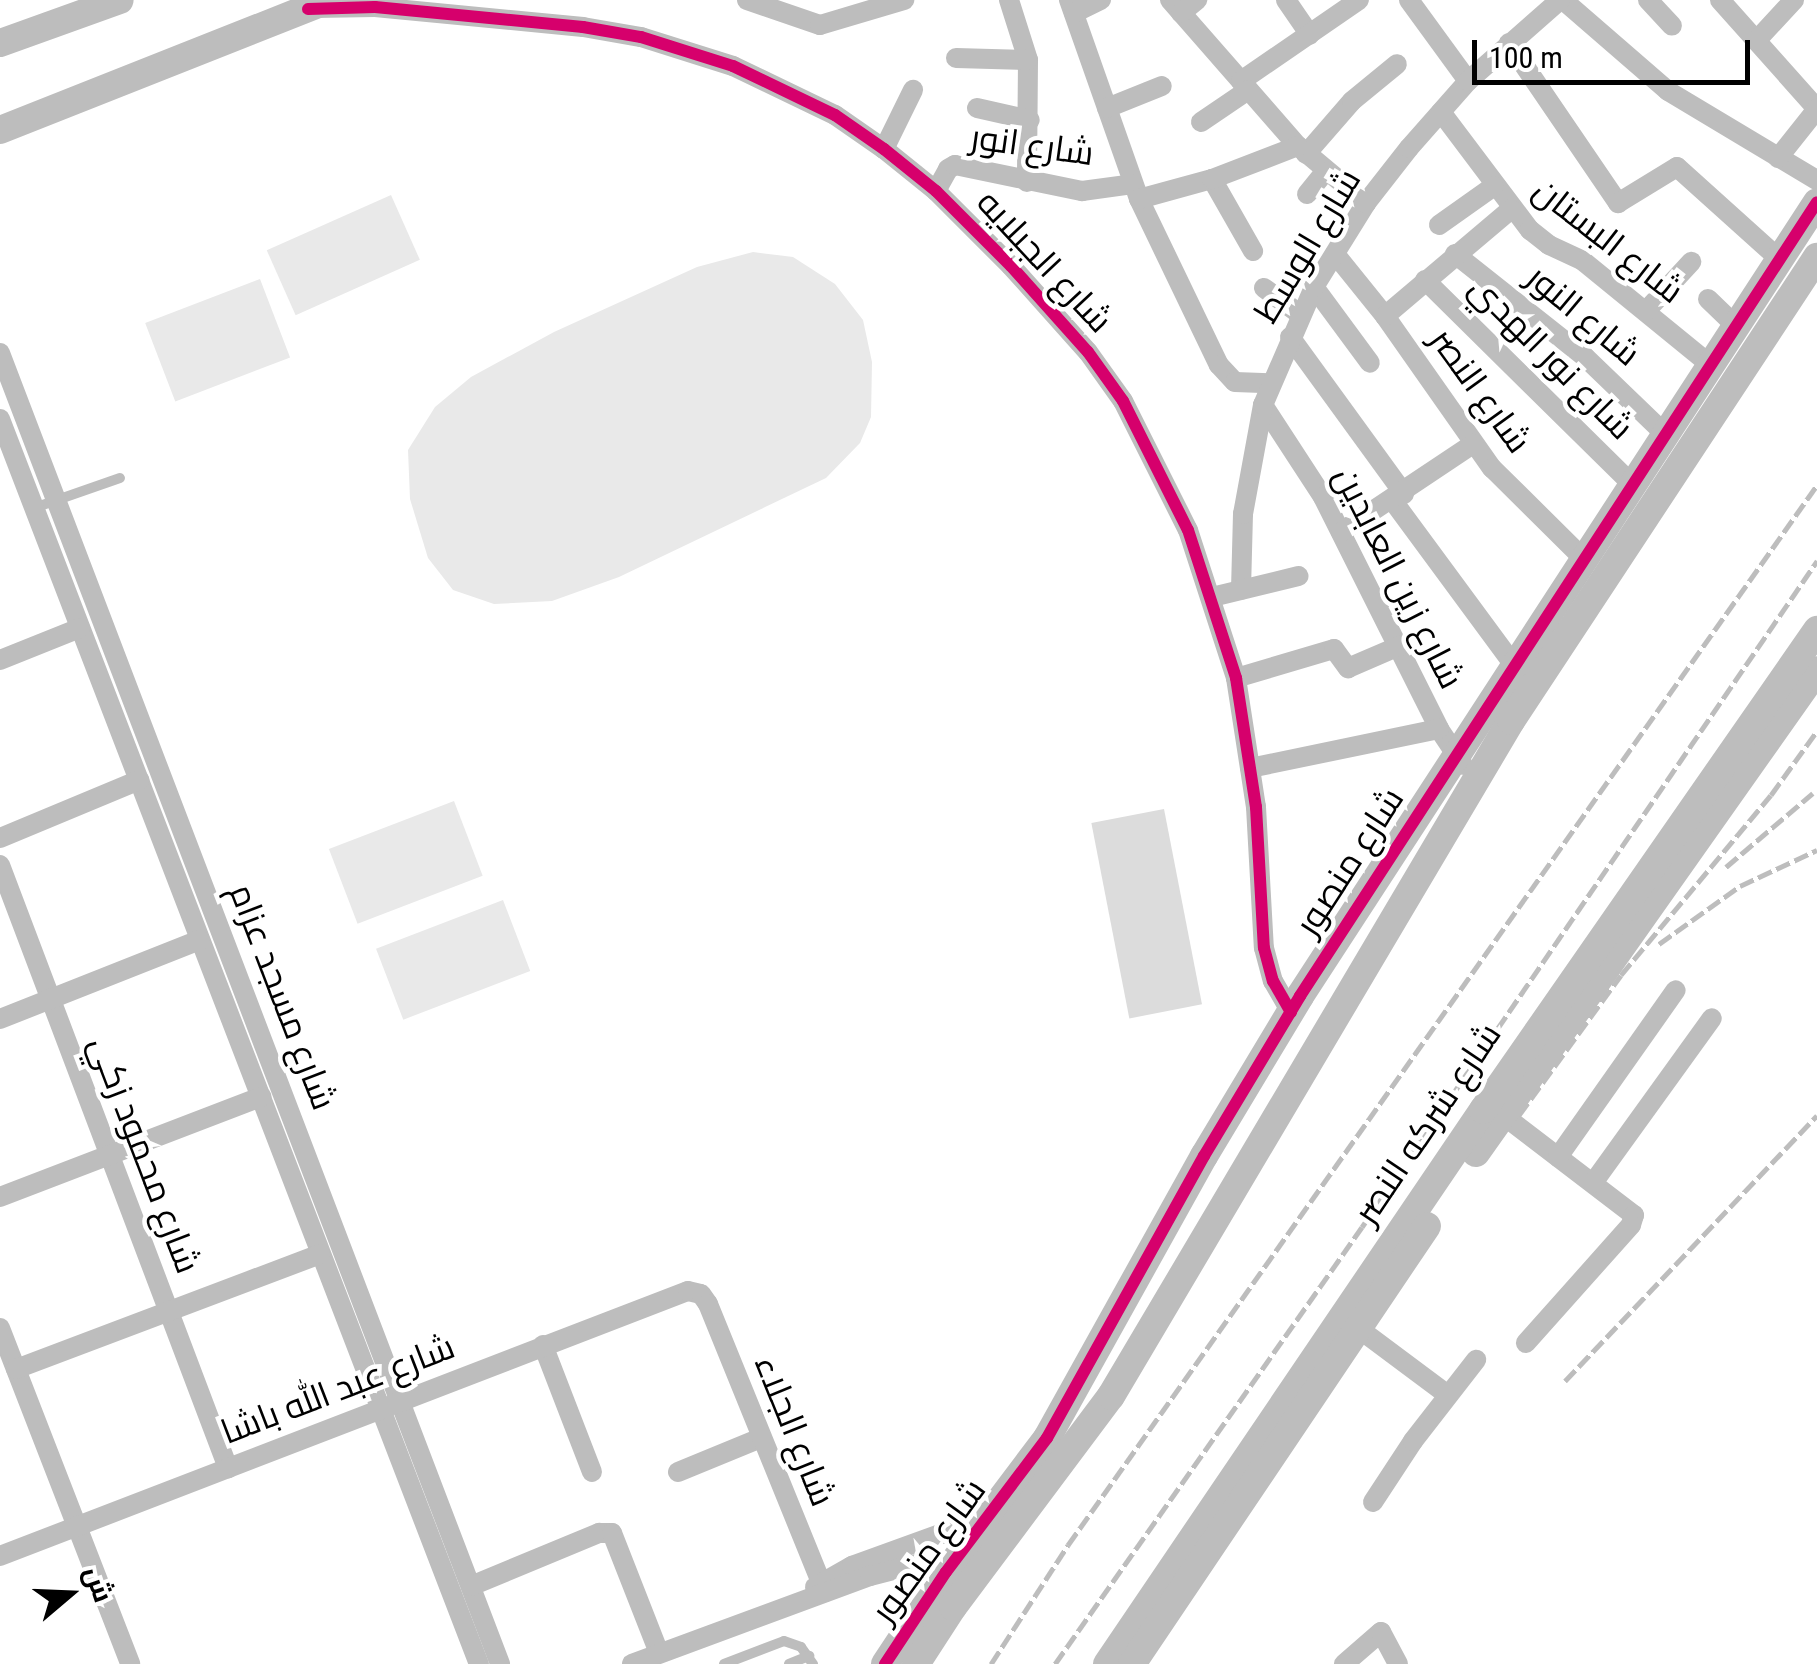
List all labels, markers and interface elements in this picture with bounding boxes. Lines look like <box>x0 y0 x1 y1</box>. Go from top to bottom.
scale bar <box>1477 20 1754 82</box>
text: 100 m <box>1489 40 1563 75</box>
street label: شارع انور <box>968 117 1096 175</box>
street label: شارع الوسط <box>1246 161 1370 331</box>
street label: شارع البستان <box>1524 169 1692 313</box>
street label: شارع الجبلايه <box>967 182 1121 342</box>
street label: شارع النور <box>1518 257 1648 375</box>
street label: شارع نور الهدي <box>1460 267 1642 449</box>
street label: شارع النصر <box>1421 320 1539 462</box>
street label: شارع زين العابدين <box>1324 460 1472 696</box>
street label: شارع منصور <box>1287 780 1413 944</box>
street label: شارع مسجد عزام <box>220 878 344 1116</box>
street label: شارع شركه النصر <box>1345 1016 1511 1232</box>
street label: شارع محمود زكي <box>80 1031 208 1279</box>
street label: شارع عبد الله باشا <box>215 1326 461 1454</box>
street label: شارع الجلاء <box>745 1350 843 1512</box>
street label: شارع منصور <box>863 1471 995 1631</box>
north arrow <box>20 1544 120 1644</box>
text: ش <box>77 1562 120 1606</box>

